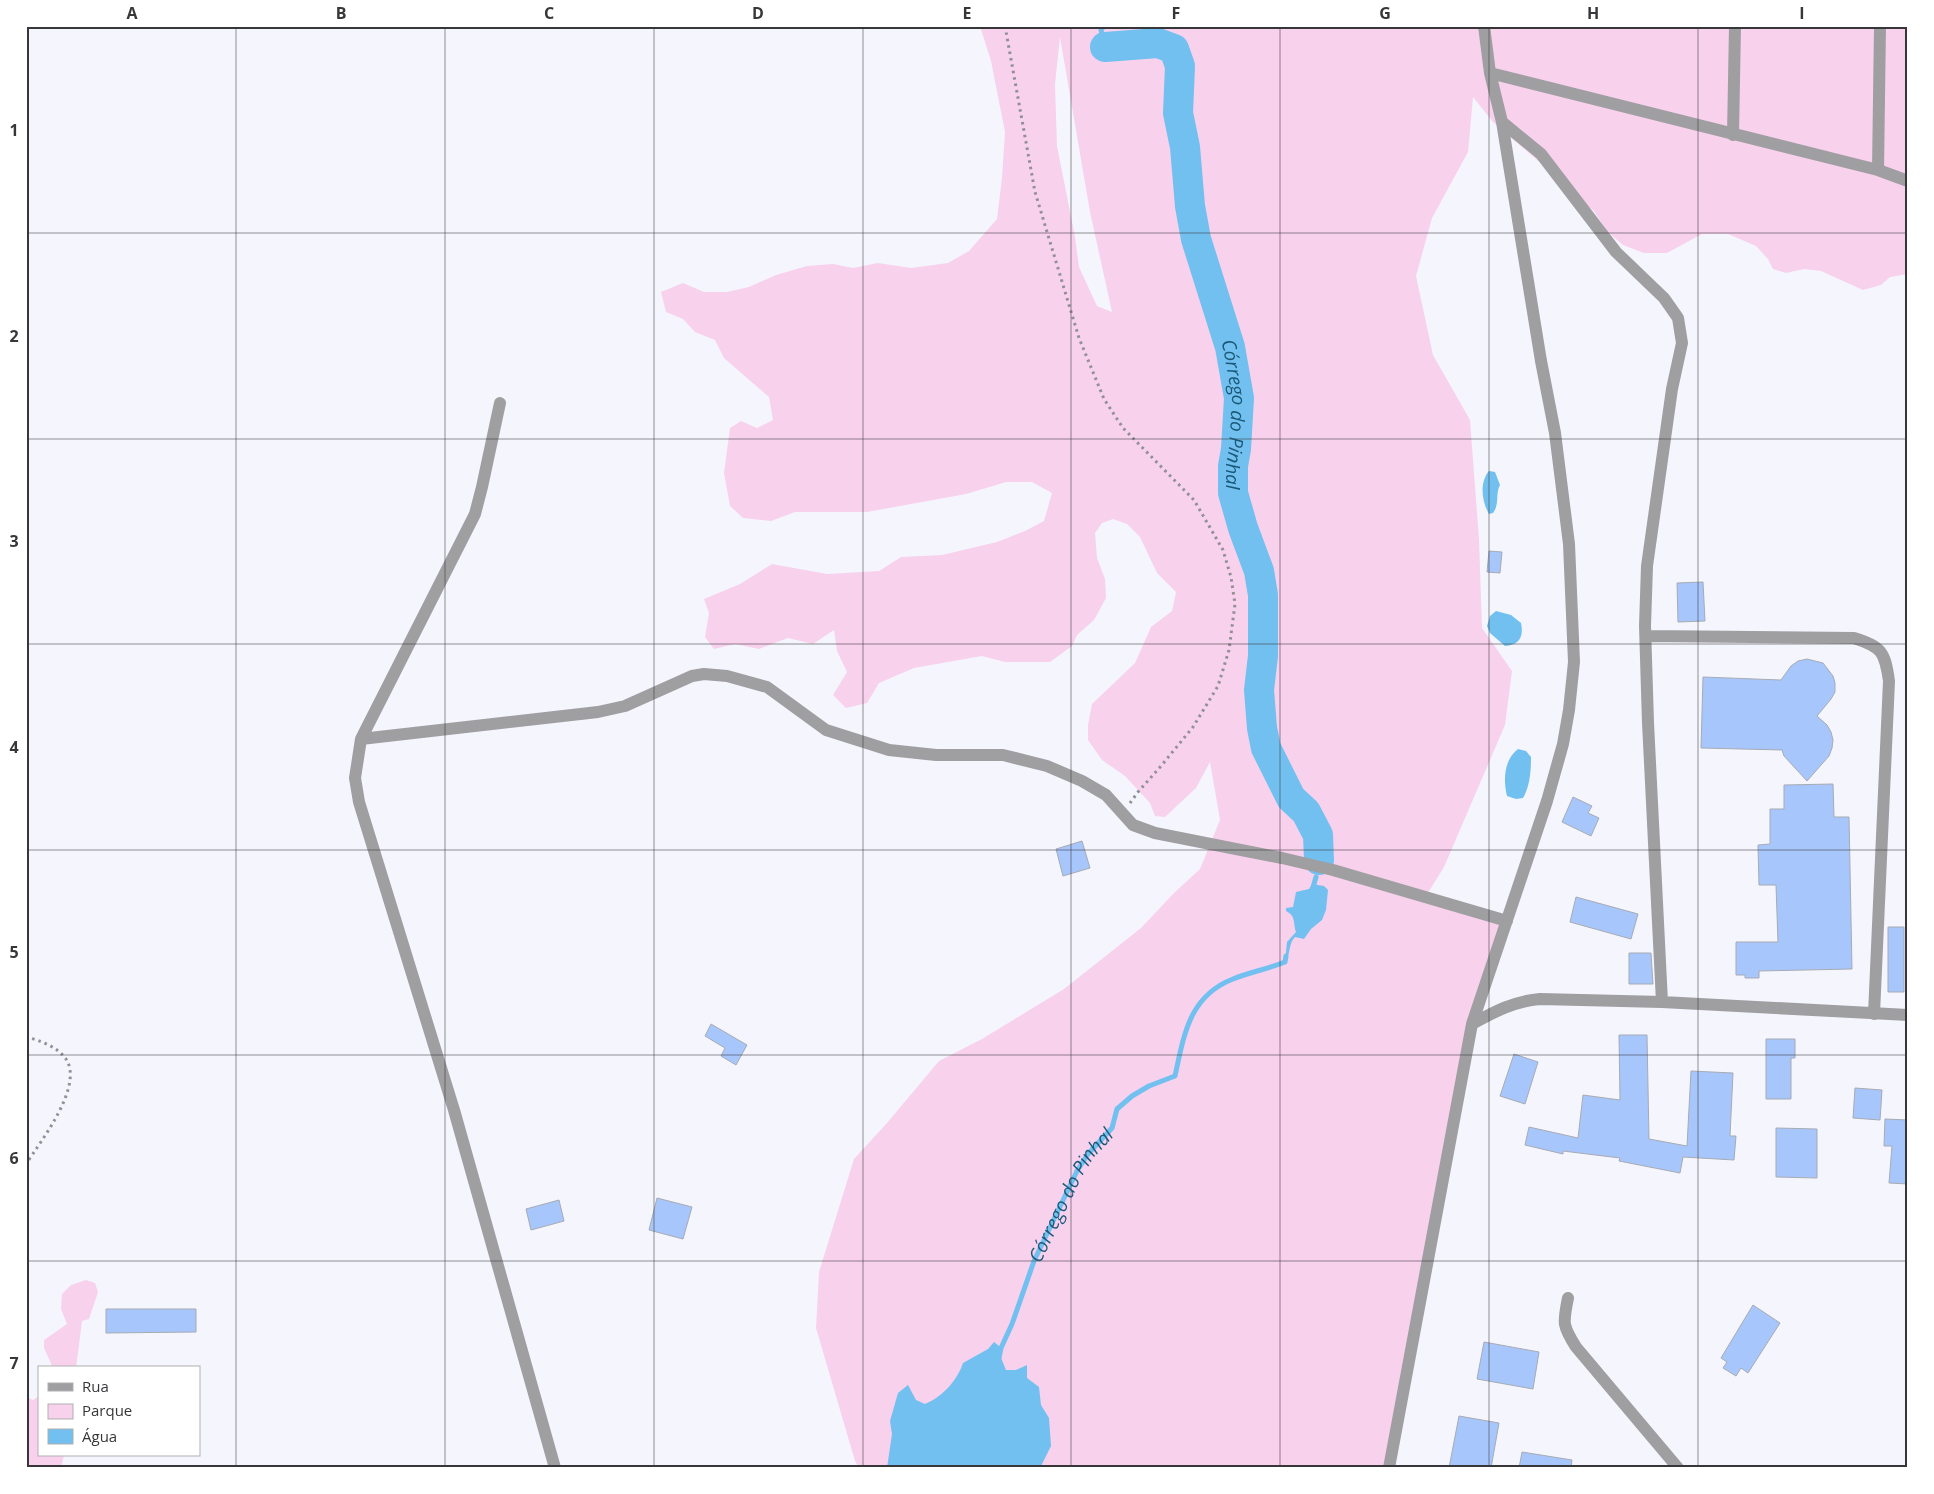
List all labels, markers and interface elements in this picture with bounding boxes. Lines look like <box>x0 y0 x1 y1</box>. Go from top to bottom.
text: A <box>126 2 138 24</box>
text: B <box>336 2 346 24</box>
text: C <box>544 2 554 24</box>
text: D <box>752 2 764 24</box>
text: E <box>963 2 972 24</box>
text: F <box>1172 2 1180 24</box>
text: G <box>1379 2 1391 24</box>
text: H <box>1587 2 1599 24</box>
text: I <box>1799 2 1805 24</box>
text: 1 <box>9 119 19 141</box>
text: 2 <box>9 325 19 347</box>
water label: Córrego do Pinhal <box>1215 336 1252 491</box>
text: 3 <box>9 530 19 552</box>
text: 4 <box>9 736 19 758</box>
text: 5 <box>9 941 19 963</box>
water label: Córrego do Pinhal <box>1022 1121 1120 1267</box>
text: 6 <box>9 1147 19 1169</box>
text: 7 <box>9 1352 19 1374</box>
legend <box>38 1366 200 1456</box>
text: Rua <box>82 1376 109 1396</box>
text: Parque <box>82 1400 132 1420</box>
text: Água <box>82 1426 117 1446</box>

